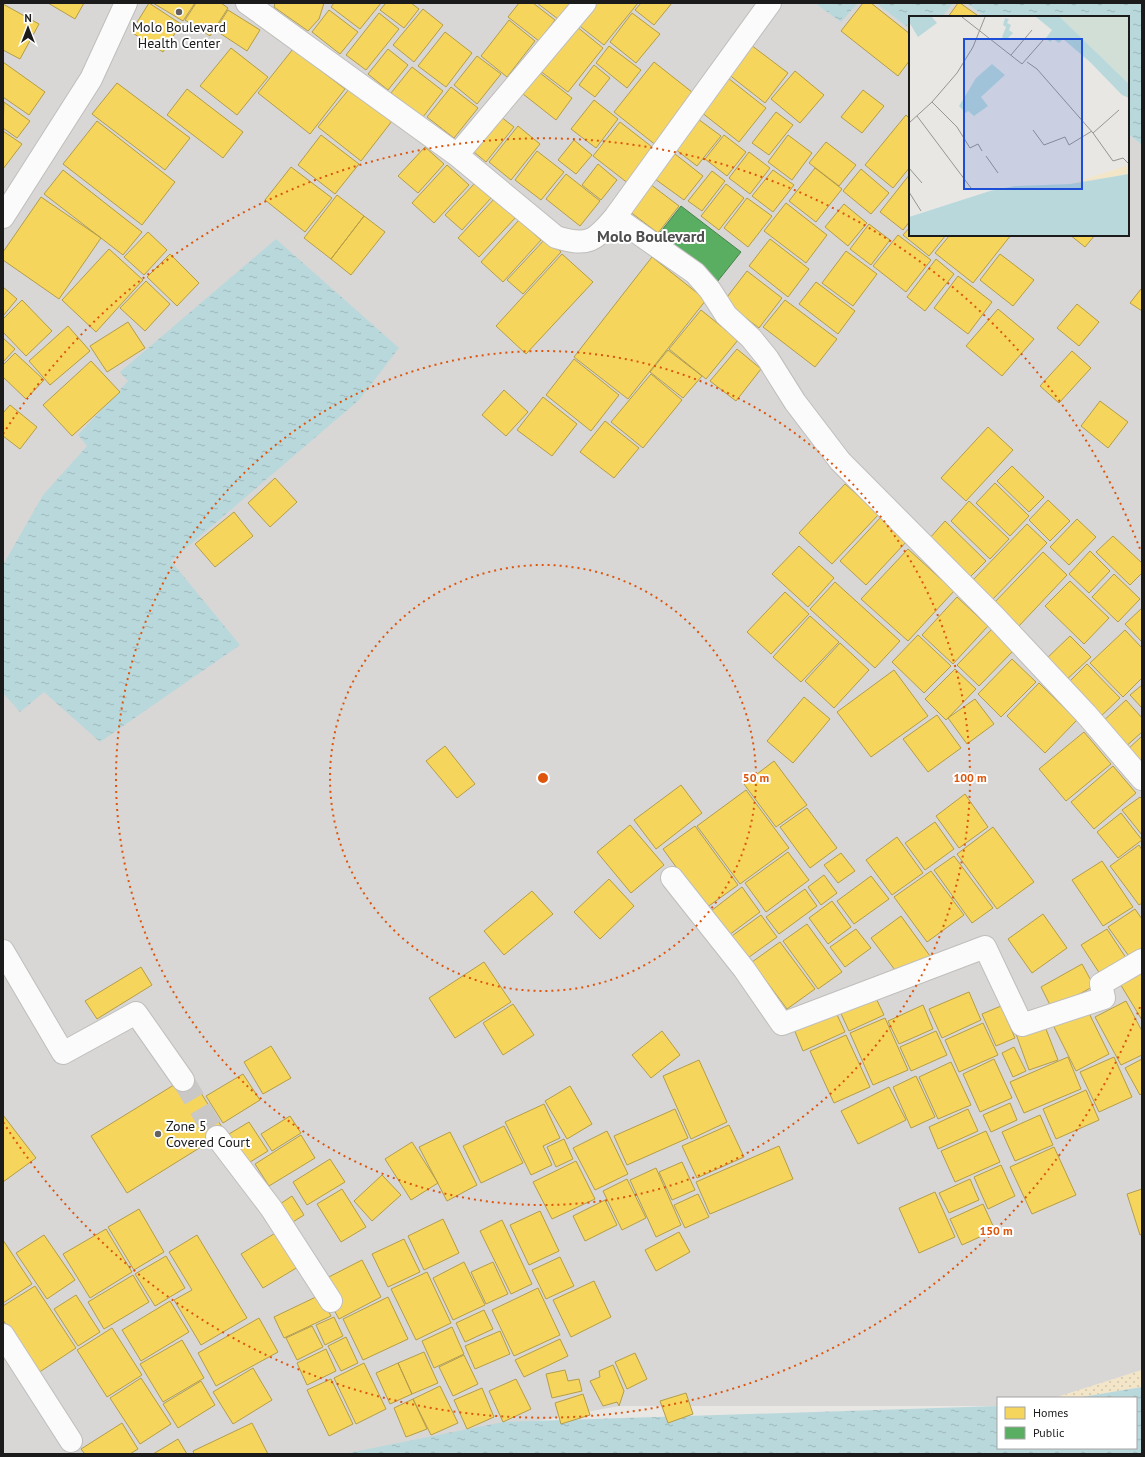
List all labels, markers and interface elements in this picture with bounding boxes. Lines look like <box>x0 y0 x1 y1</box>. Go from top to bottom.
marker: Molo Boulevard Health Center <box>174 7 184 17</box>
north arrow <box>8 8 48 48</box>
text: N <box>24 11 32 25</box>
inset map <box>909 16 1129 236</box>
place label: Molo Boulevard Health Center <box>132 18 226 52</box>
district label: Molo Boulevard <box>597 226 705 246</box>
text: 50 m <box>743 770 769 785</box>
text: 100 m <box>953 770 987 785</box>
centre of rings <box>536 771 550 785</box>
place label: Zone 5 Covered Court <box>166 1117 250 1151</box>
marker: Zone 5 Covered Court <box>153 1129 163 1139</box>
text: 150 m <box>979 1223 1013 1238</box>
legend <box>997 1397 1137 1449</box>
text: Homes <box>1033 1405 1068 1420</box>
text: Public <box>1033 1425 1065 1440</box>

